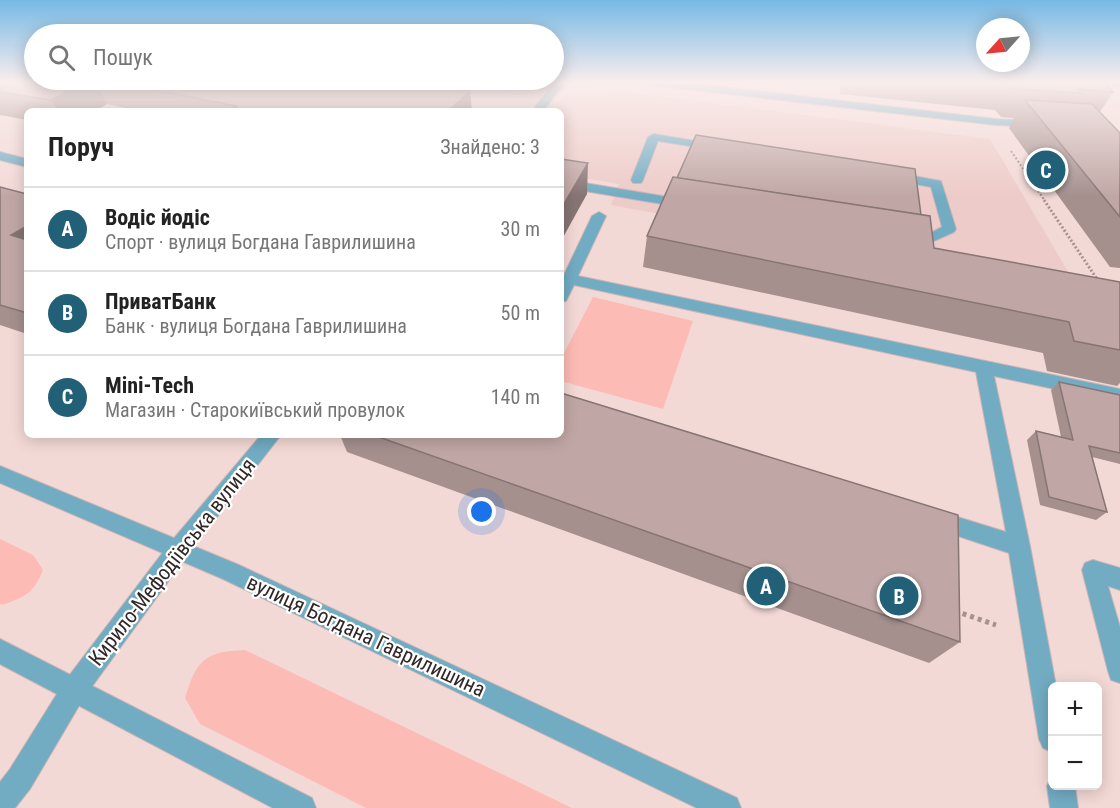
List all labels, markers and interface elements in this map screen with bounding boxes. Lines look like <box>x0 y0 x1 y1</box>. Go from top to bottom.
north arrow <box>976 18 1030 72</box>
search box <box>24 24 564 90</box>
icon: search <box>45 41 78 74</box>
text: Пошук <box>93 45 153 70</box>
text: Поруч <box>48 132 114 162</box>
text: Знайдено: 3 <box>440 135 540 159</box>
pin: C <box>1026 148 1066 192</box>
text: Водіс йодіс <box>105 205 210 230</box>
text: A <box>62 217 73 241</box>
text: 30 m <box>501 217 540 241</box>
text: Спорт · вулиця Богдана Гаврилишина <box>105 230 416 254</box>
text: ПриватБанк <box>105 289 216 314</box>
text: B <box>62 301 73 325</box>
text: 50 m <box>501 301 540 325</box>
text: Банк · вулиця Богдана Гаврилишина <box>105 314 407 338</box>
text: Mini-Tech <box>105 373 194 398</box>
text: C <box>62 385 73 409</box>
text: 140 m <box>491 385 540 409</box>
text: Магазин · Старокиївський провулок <box>105 398 405 422</box>
street label: Кирило-Мефодіївська вулиця <box>84 454 260 670</box>
your location <box>467 497 496 526</box>
pin: A <box>746 564 786 608</box>
street label: вулиця Богдана Гаврилишина <box>243 570 489 702</box>
pin: B <box>880 574 918 618</box>
map controls <box>1048 682 1102 790</box>
button: + <box>1048 682 1102 736</box>
button: − <box>1048 736 1102 790</box>

